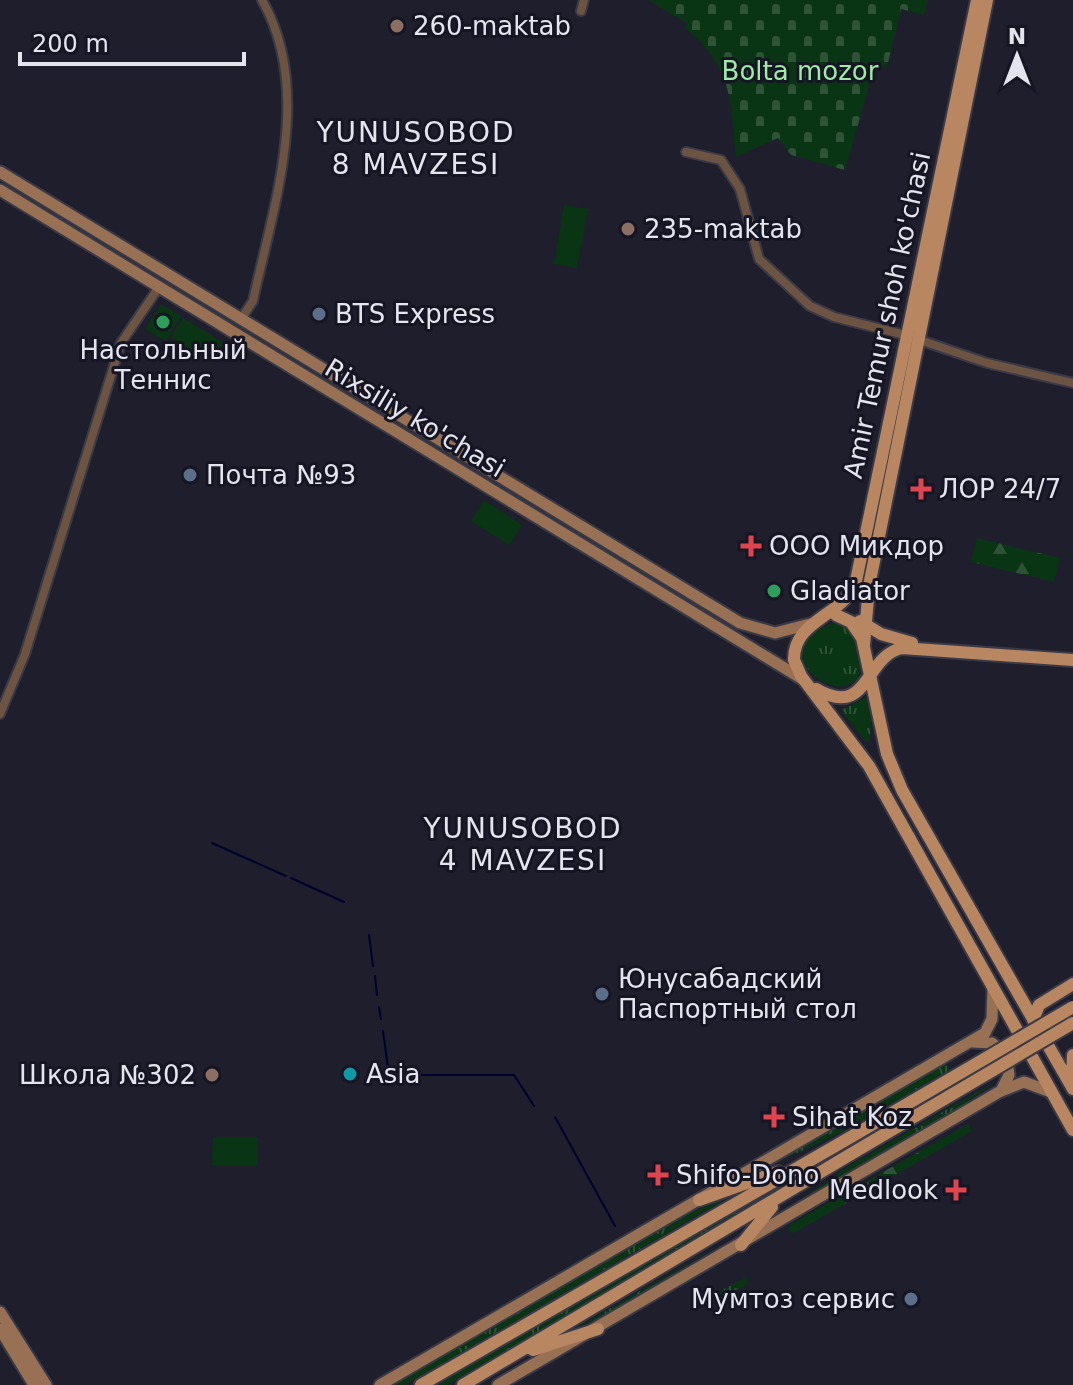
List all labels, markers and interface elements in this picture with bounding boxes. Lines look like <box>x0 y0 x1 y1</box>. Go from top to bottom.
place label: 260-maktab <box>413 11 571 41</box>
scale bar <box>20 16 244 66</box>
north arrow <box>977 16 1057 96</box>
marker: 260-maktab <box>388 17 406 35</box>
text: N <box>1008 24 1026 49</box>
text: 200 m <box>32 30 109 58</box>
park label: Bolta mozor <box>722 56 879 86</box>
district label: YUNUSOBOD 8 MAVZESI <box>315 116 516 181</box>
street label: Amir Temur shoh ko'chasi <box>838 149 936 481</box>
place label: 235-maktab <box>644 214 802 244</box>
marker: 235-maktab <box>619 220 637 238</box>
place label: BTS Express <box>335 299 495 329</box>
marker: BTS Express <box>310 305 328 323</box>
marker: Настольный Теннис <box>154 313 172 331</box>
place label: Настольный Теннис <box>79 335 247 395</box>
street label: Rixsiliy ko'chasi <box>320 353 510 483</box>
place label: Почта №93 <box>206 460 356 490</box>
marker: Почта №93 <box>181 466 199 484</box>
place label: ЛОР 24/7 <box>939 474 1061 504</box>
marker: ЛОР 24/7 <box>910 478 932 500</box>
place label: ООО Микдор <box>769 531 944 561</box>
marker: ООО Микдор <box>740 535 762 557</box>
place label: Gladiator <box>790 576 910 606</box>
marker: Gladiator <box>765 582 783 600</box>
district label: YUNUSOBOD 4 MAVZESI <box>422 812 623 877</box>
place label: Юнусабадский Паспортный стол <box>618 964 857 1024</box>
marker: Юнусабадский Паспортный стол <box>593 985 611 1003</box>
place label: Asia <box>366 1059 421 1089</box>
place label: Школа №302 <box>19 1060 196 1090</box>
marker: Asia <box>341 1065 359 1083</box>
marker: Школа №302 <box>203 1066 221 1084</box>
place label: Sihat Koz <box>792 1102 912 1132</box>
marker: Sihat Koz <box>763 1106 785 1128</box>
place label: Shifo-Dono <box>676 1160 819 1190</box>
marker: Shifo-Dono <box>647 1164 669 1186</box>
place label: Medlook <box>829 1175 938 1205</box>
marker: Medlook <box>945 1179 967 1201</box>
place label: Мумтоз сервис <box>691 1284 895 1314</box>
marker: Мумтоз сервис <box>902 1290 920 1308</box>

